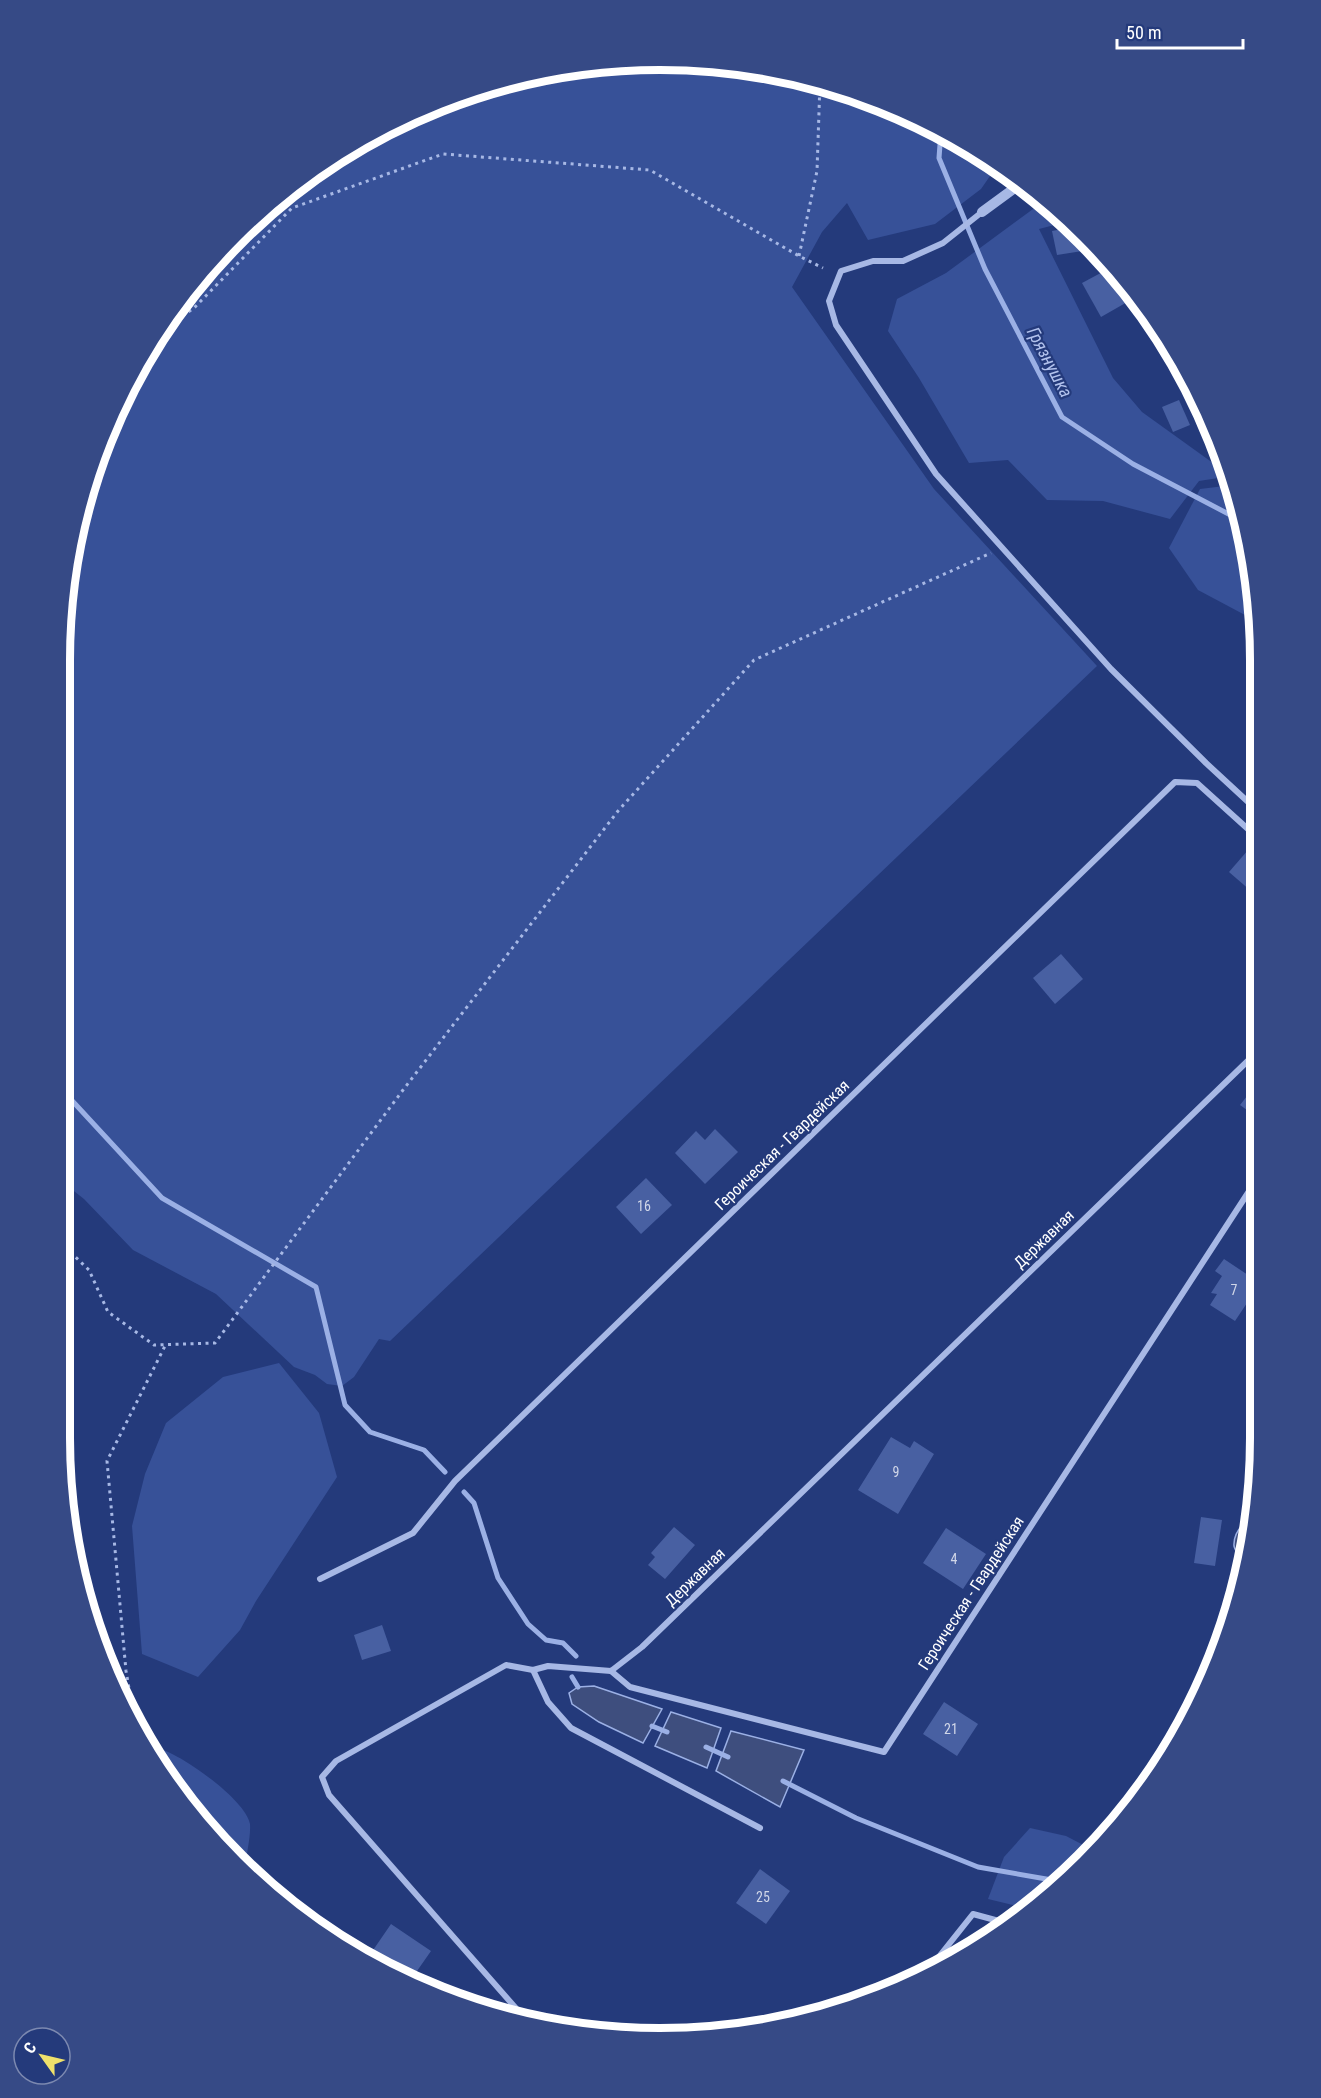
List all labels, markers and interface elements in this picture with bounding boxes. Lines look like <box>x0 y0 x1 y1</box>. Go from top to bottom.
scale bar <box>1117 12 1243 50</box>
text: 50 m <box>1126 22 1161 43</box>
water label: Грязнушка <box>1023 323 1077 401</box>
street label: Героическая - Гвардейская <box>711 1076 853 1214</box>
house number: 16 <box>637 1198 651 1214</box>
street label: Державная <box>1010 1206 1078 1272</box>
house number: 7 <box>1231 1282 1238 1298</box>
house number: 9 <box>893 1464 899 1480</box>
street label: Героическая - Гвардейская <box>914 1513 1028 1673</box>
street label: Державная <box>661 1544 729 1610</box>
house number: 4 <box>951 1551 958 1567</box>
house number: 21 <box>944 1721 958 1737</box>
house number: 25 <box>756 1889 770 1905</box>
north arrow <box>12 2026 72 2086</box>
text: С <box>20 2039 40 2057</box>

